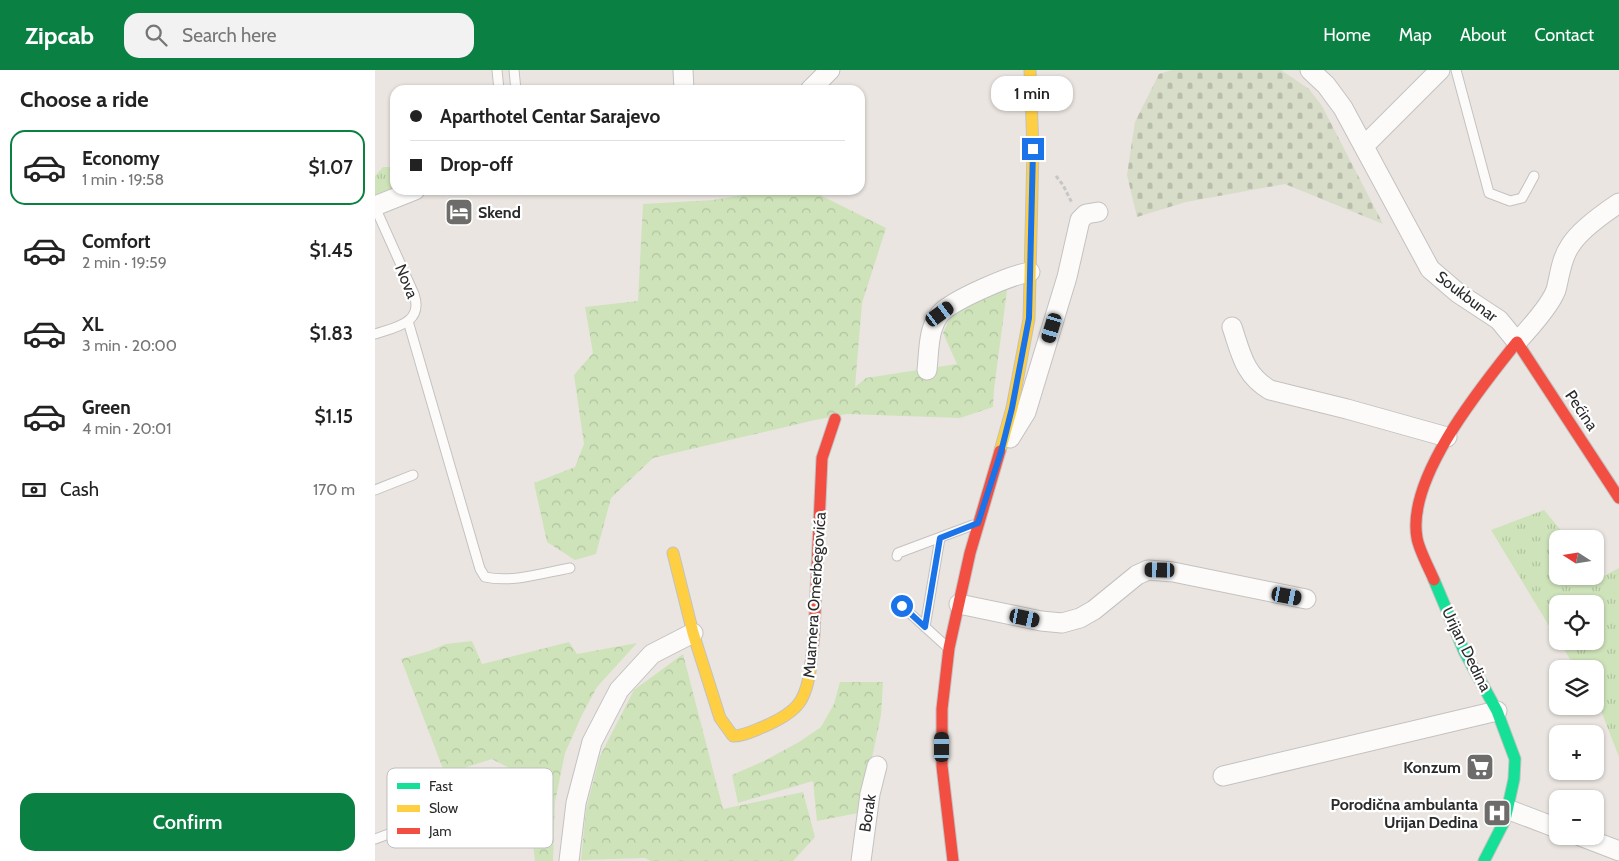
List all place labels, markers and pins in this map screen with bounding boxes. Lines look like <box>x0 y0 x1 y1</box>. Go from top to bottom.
hotel icon: Skend <box>444 197 474 227</box>
place label: Skend <box>478 203 521 222</box>
supermarket icon: Konzum <box>1465 752 1495 782</box>
place label: Konzum <box>1403 758 1461 777</box>
place label: Porodična ambulanta Urijan Dedina <box>1330 795 1478 832</box>
hospital icon: Porodična ambulanta Urijan Dedina <box>1482 798 1512 828</box>

